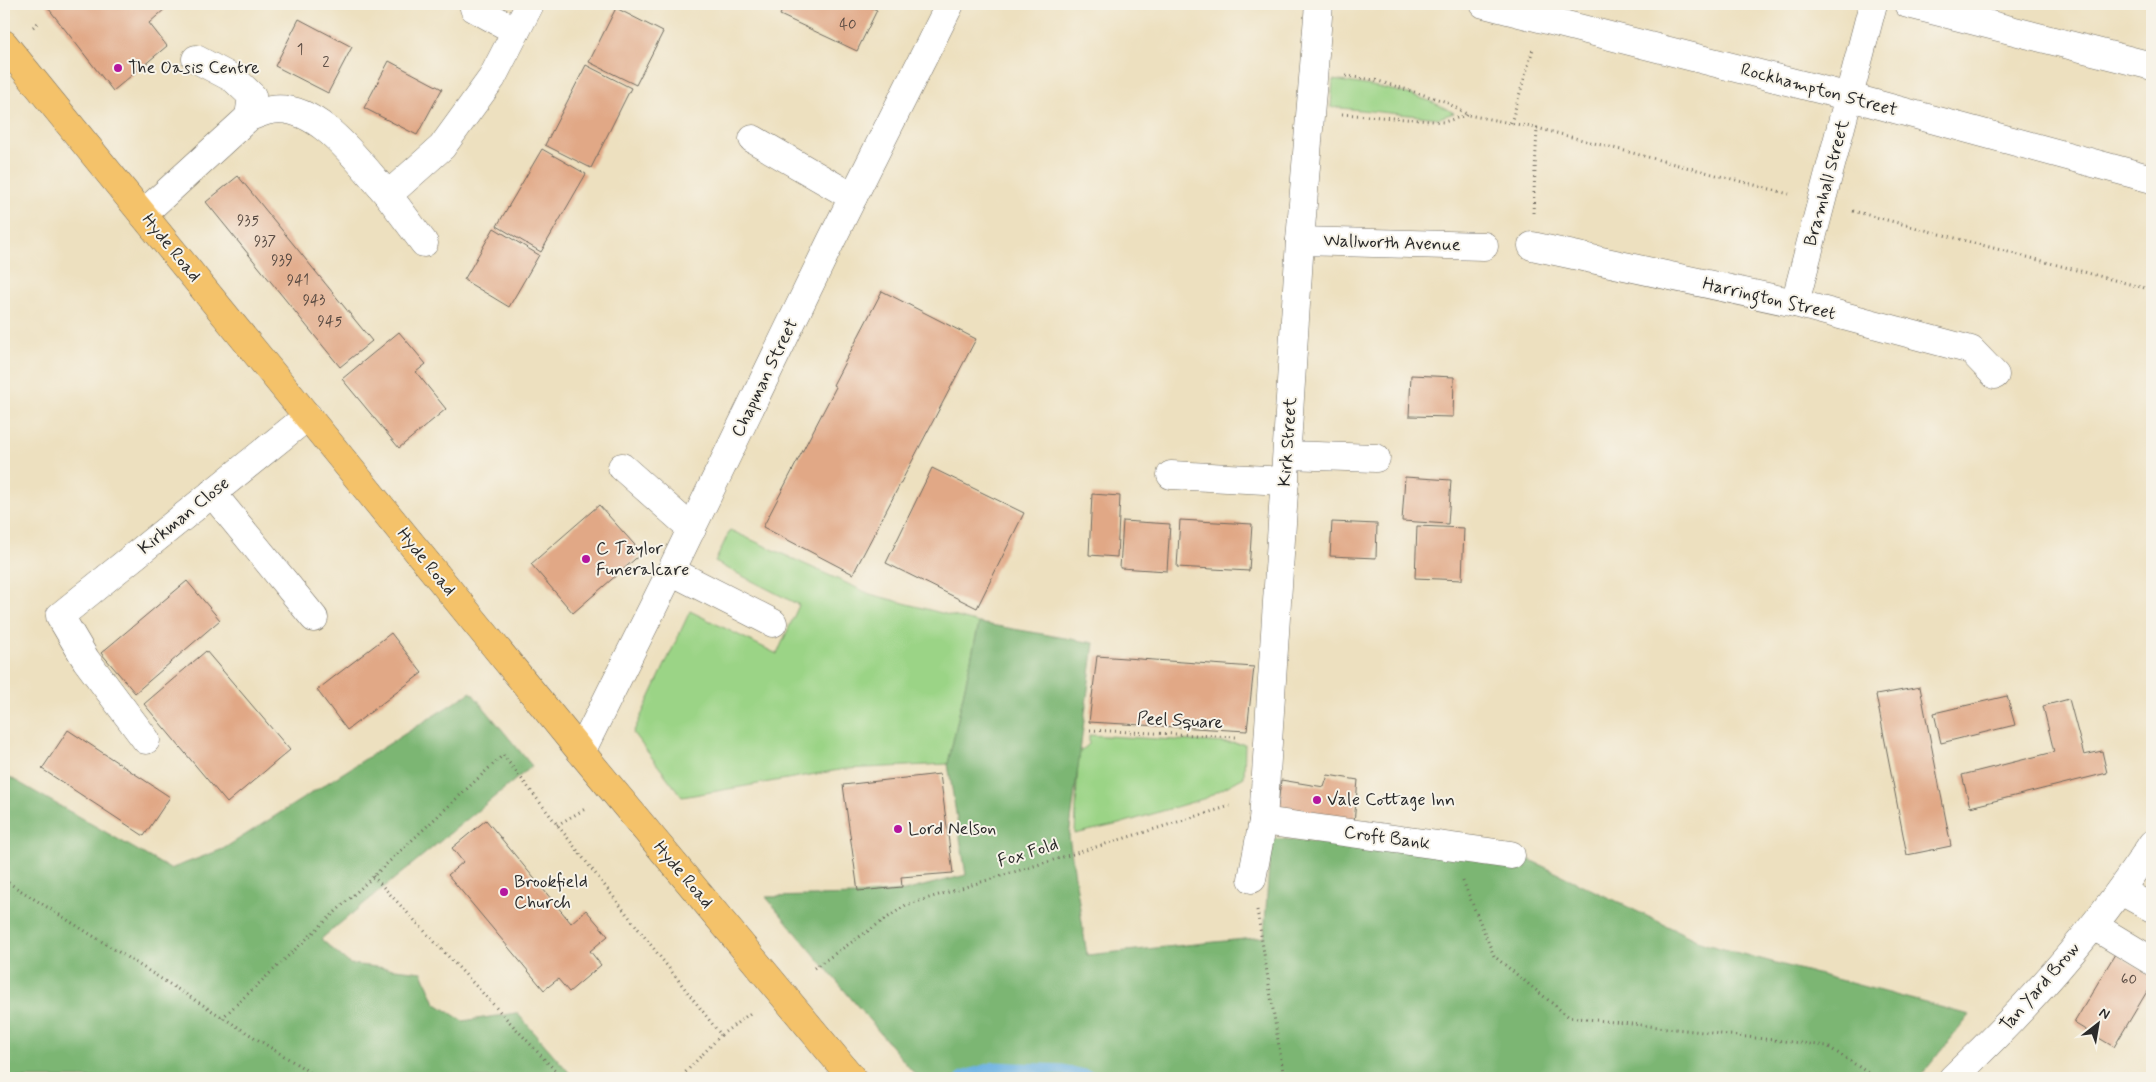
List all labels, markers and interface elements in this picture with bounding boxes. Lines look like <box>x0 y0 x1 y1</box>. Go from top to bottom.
house number: 40 <box>839 15 857 35</box>
house number: 1 <box>297 40 303 60</box>
house number: 2 <box>322 53 330 73</box>
place label: The Oasis Centre <box>128 56 259 80</box>
street label: Rockhampton Street <box>1738 58 1900 122</box>
marker: The Oasis Centre <box>112 62 124 74</box>
street label: Bramhall Street <box>1799 117 1855 249</box>
street label: Hyde Road <box>136 209 206 287</box>
house number: 935 <box>237 211 259 231</box>
street label: Wallworth Avenue <box>1323 229 1461 257</box>
house number: 937 <box>254 232 276 252</box>
house number: 939 <box>271 251 293 271</box>
house number: 941 <box>287 271 309 291</box>
street label: Harrington Street <box>1700 272 1838 328</box>
house number: 943 <box>303 291 325 311</box>
house number: 945 <box>318 312 342 332</box>
street label: Chapman Street <box>726 315 804 441</box>
street label: Kirk Street <box>1273 396 1303 488</box>
street label: Kirkman Close <box>133 472 235 560</box>
street label: Hyde Road <box>391 523 461 601</box>
place label: C Taylor Funeralcare <box>596 537 689 582</box>
marker: C Taylor Funeralcare <box>580 553 592 565</box>
street label: Peel Square <box>1136 707 1224 735</box>
place label: Vale Cottage Inn <box>1327 788 1455 812</box>
marker: Vale Cottage Inn <box>1311 794 1323 806</box>
place label: Lord Nelson <box>908 817 996 841</box>
street label: Croft Bank <box>1342 820 1432 856</box>
marker: Lord Nelson <box>892 823 904 835</box>
street label: Fox Fold <box>995 832 1061 874</box>
street label: Hyde Road <box>648 836 718 914</box>
place label: Brookfield Church <box>514 870 588 915</box>
marker: Brookfield Church <box>498 886 510 898</box>
street label: Tan Yard Brow <box>1995 937 2085 1037</box>
house number: 60 <box>2121 970 2137 990</box>
north arrow <box>2074 1000 2124 1050</box>
text: N <box>2096 1004 2113 1024</box>

